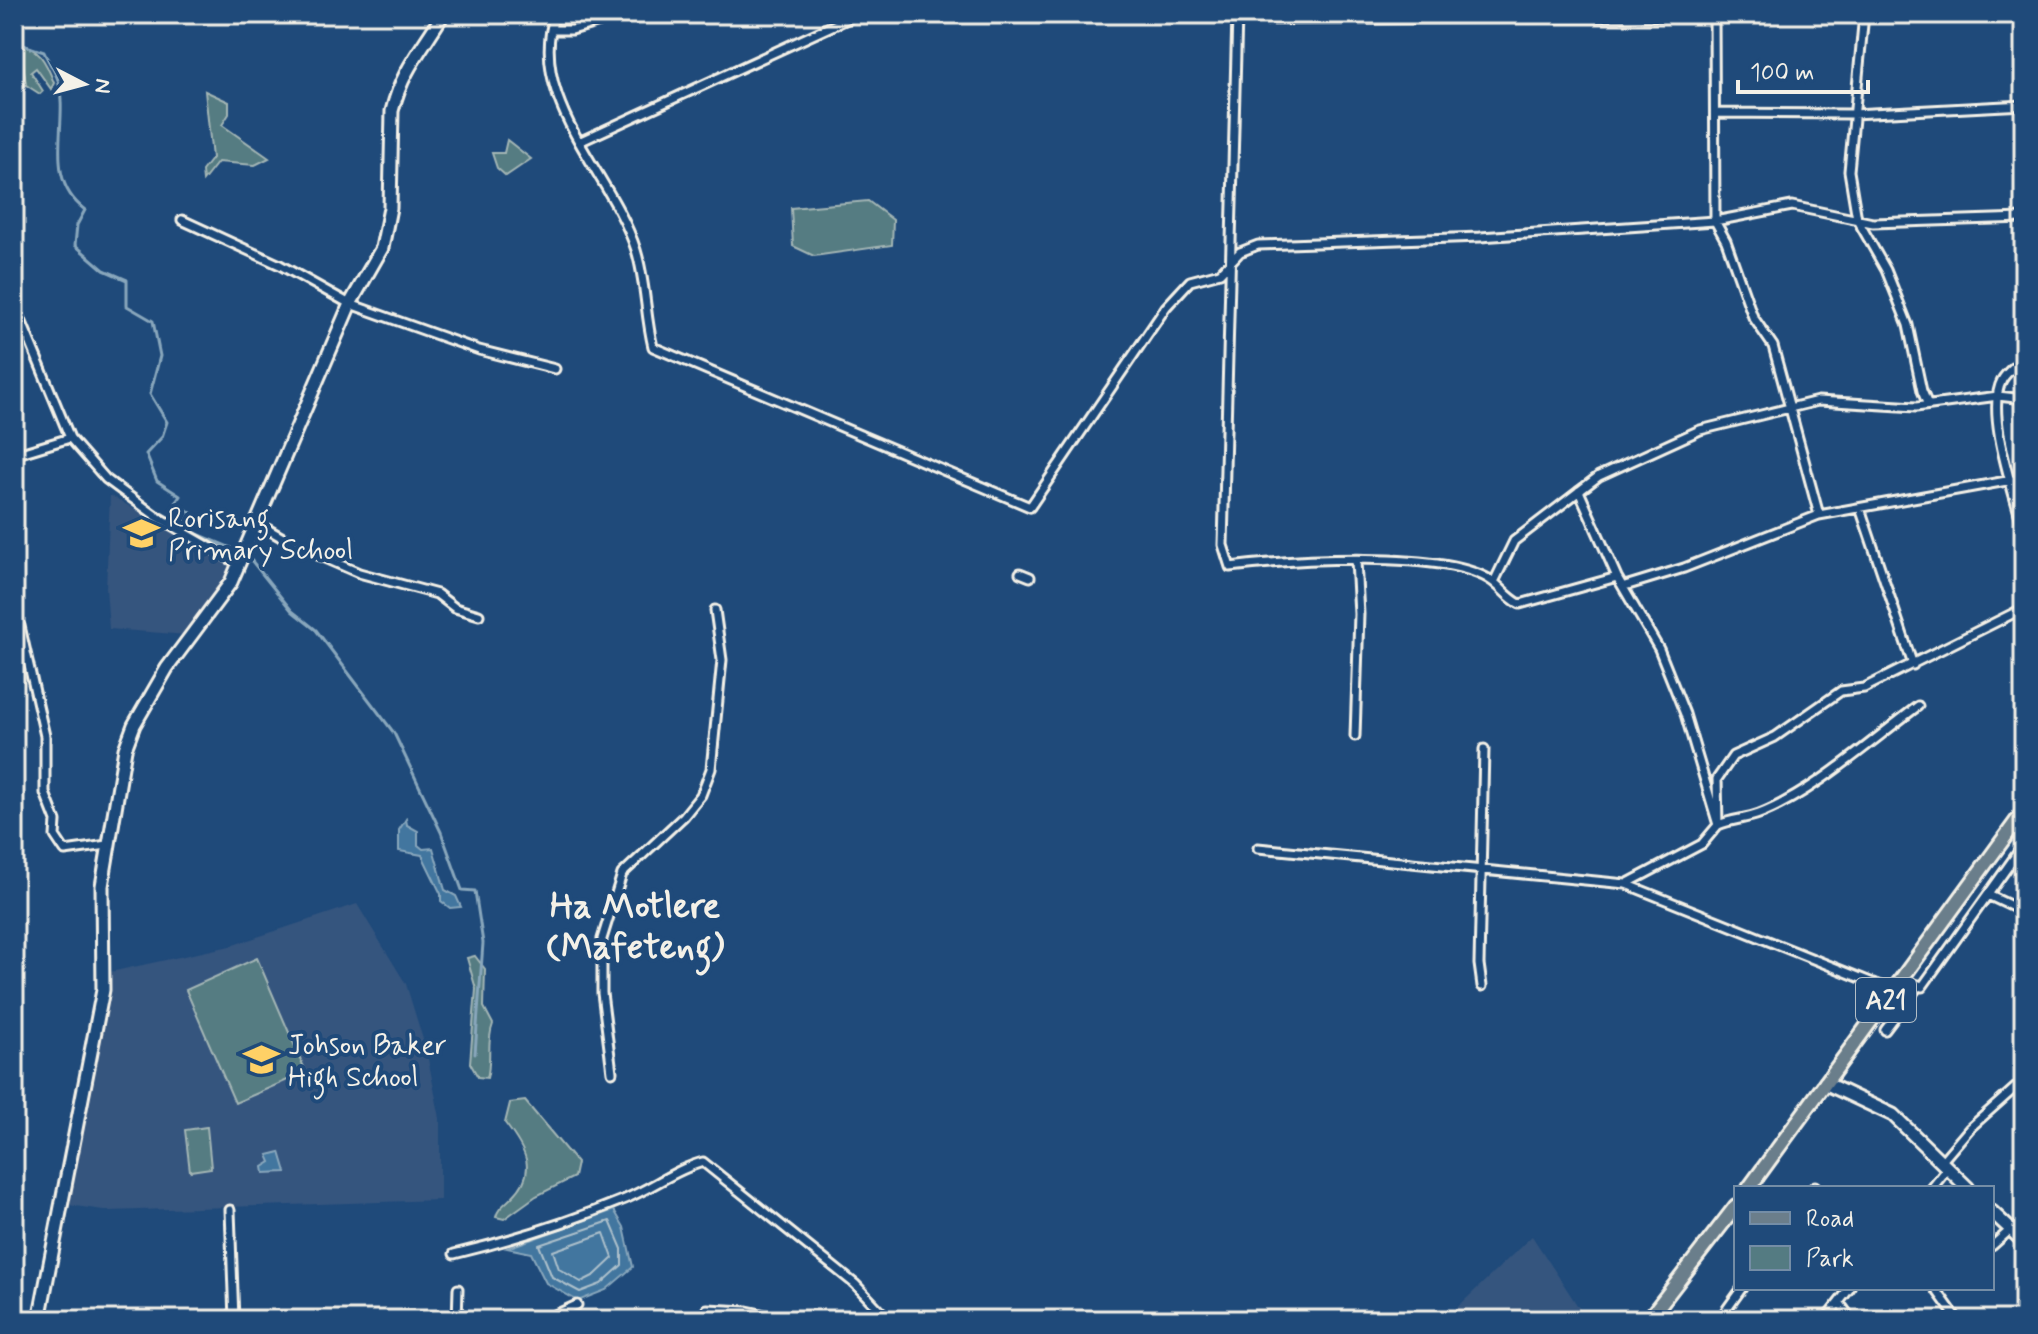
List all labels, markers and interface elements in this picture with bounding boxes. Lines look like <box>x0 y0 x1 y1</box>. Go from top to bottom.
north arrow <box>44 44 124 124</box>
scale bar <box>1738 44 1868 94</box>
text: 100 m <box>1750 58 1814 89</box>
text: N <box>87 77 117 95</box>
place label: Rorisang Primary School <box>168 501 353 570</box>
school or university icon: Rorisang Primary School <box>123 514 161 552</box>
district label: Ha Motlere (Mafeteng) <box>546 884 724 976</box>
road number: A21 <box>1856 978 1916 1022</box>
place label: Johson Baker High School <box>288 1028 447 1100</box>
school or university icon: Johson Baker High School <box>243 1041 281 1079</box>
legend <box>1734 1186 1994 1290</box>
text: Road <box>1806 1204 1854 1235</box>
text: Park <box>1806 1244 1854 1275</box>

